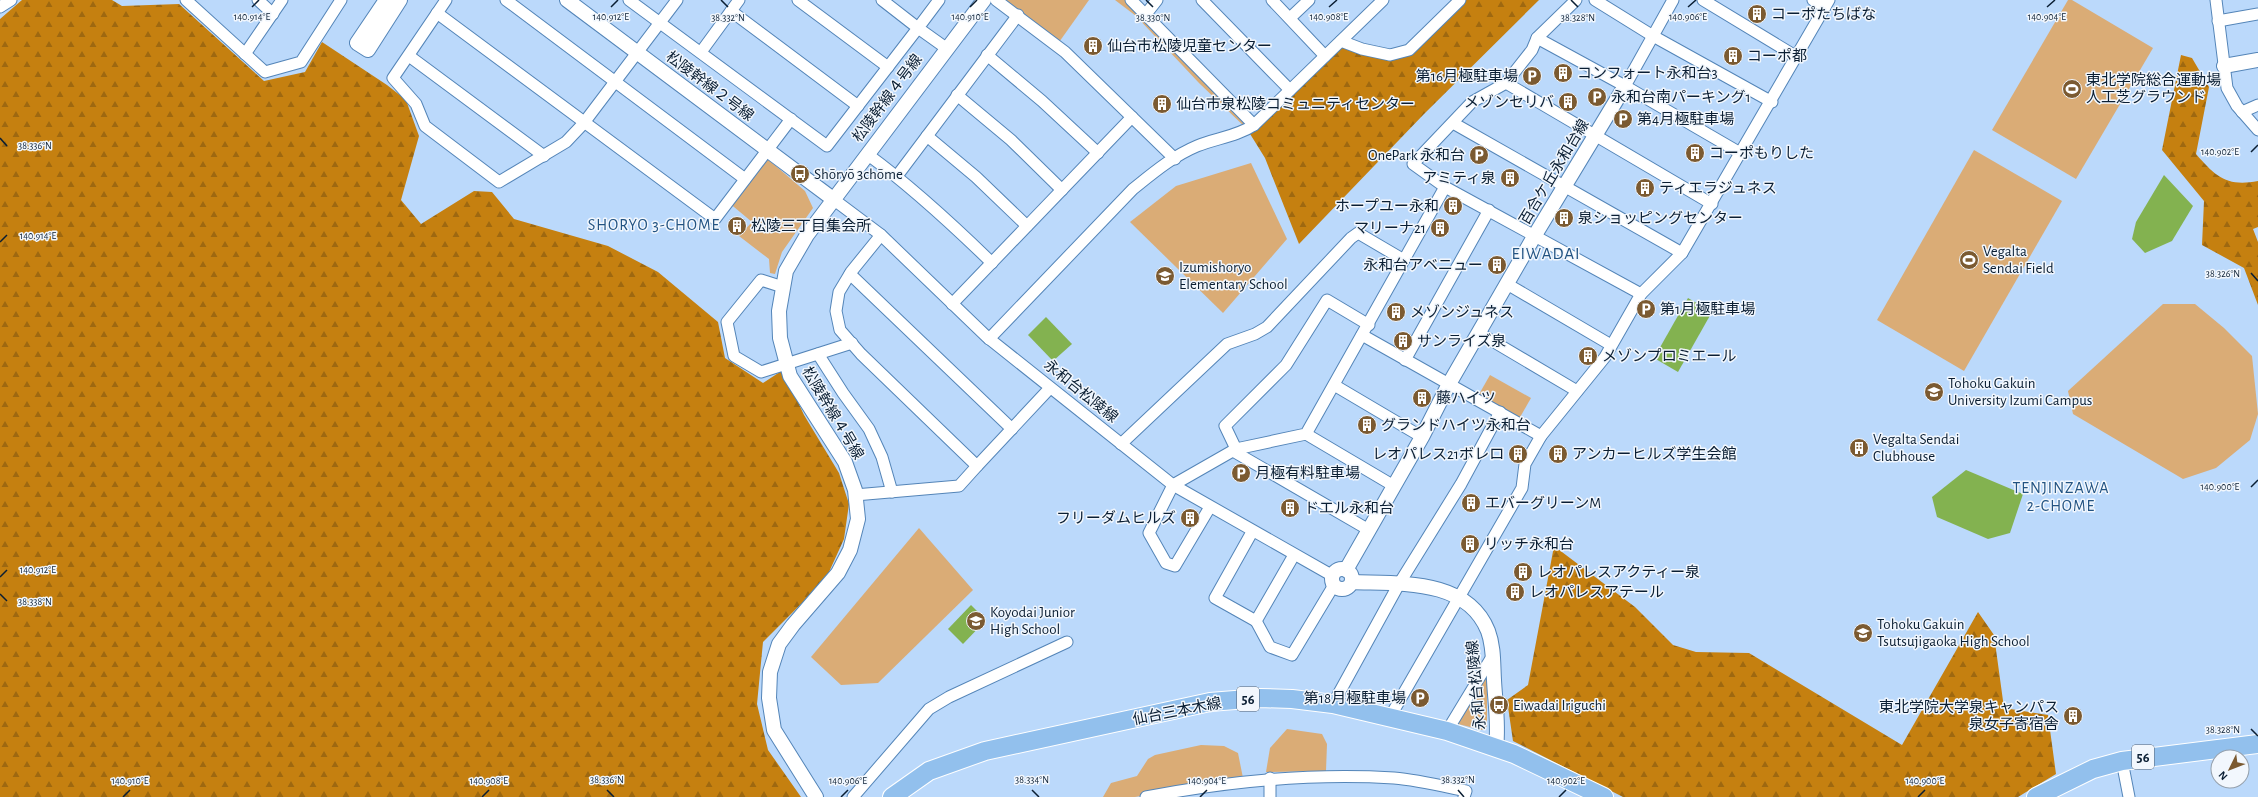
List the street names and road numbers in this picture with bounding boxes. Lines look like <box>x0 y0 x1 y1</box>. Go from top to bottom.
street label: 松陵幹線２号線 <box>663 48 757 124</box>
street label: 松陵幹線４号線 <box>849 51 925 145</box>
street label: 百合ケ丘永和台線 <box>1516 116 1592 228</box>
street label: 永和台松陵線 <box>1041 356 1121 426</box>
street label: 松陵幹線４号線 <box>799 364 867 462</box>
street label: 永和台松陵線 <box>1464 639 1488 731</box>
road number: 56 <box>1237 687 1259 711</box>
street label: 仙台三本木線 <box>1131 695 1223 727</box>
road number: 56 <box>2132 745 2154 769</box>

